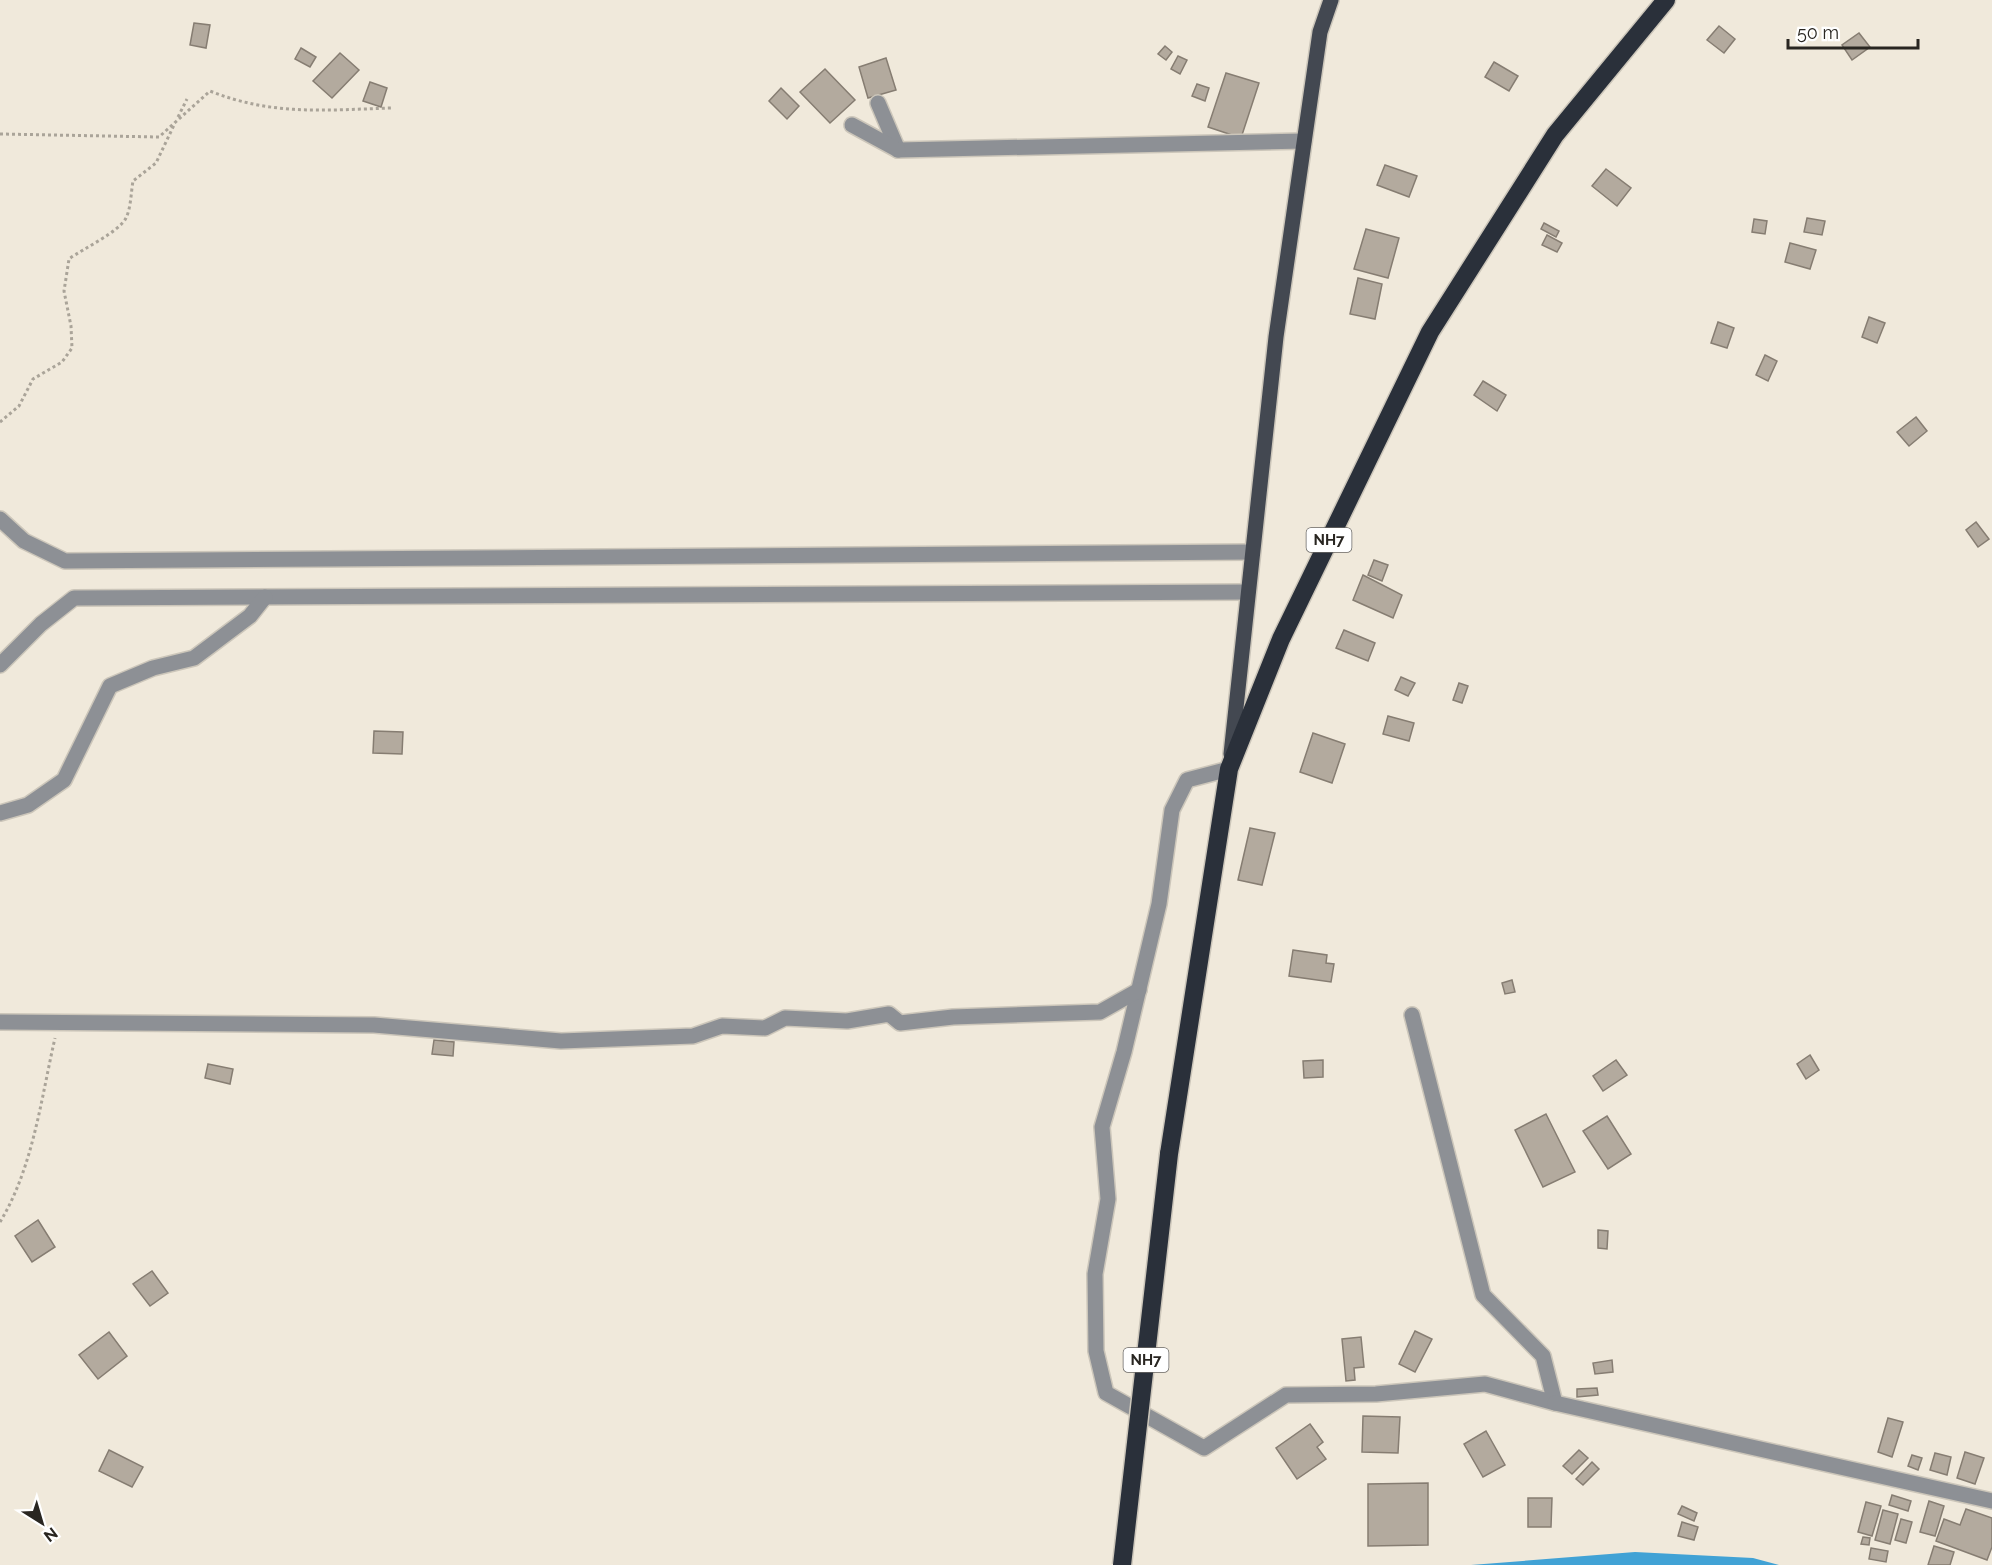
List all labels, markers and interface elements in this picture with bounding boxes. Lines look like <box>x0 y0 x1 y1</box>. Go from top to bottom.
scale bar <box>1788 12 1918 50</box>
text: 50 m <box>1797 22 1839 43</box>
road number: NH7 <box>1306 528 1352 552</box>
road number: NH7 <box>1124 1348 1168 1372</box>
north arrow <box>12 1493 72 1553</box>
text: N <box>40 1523 61 1546</box>

